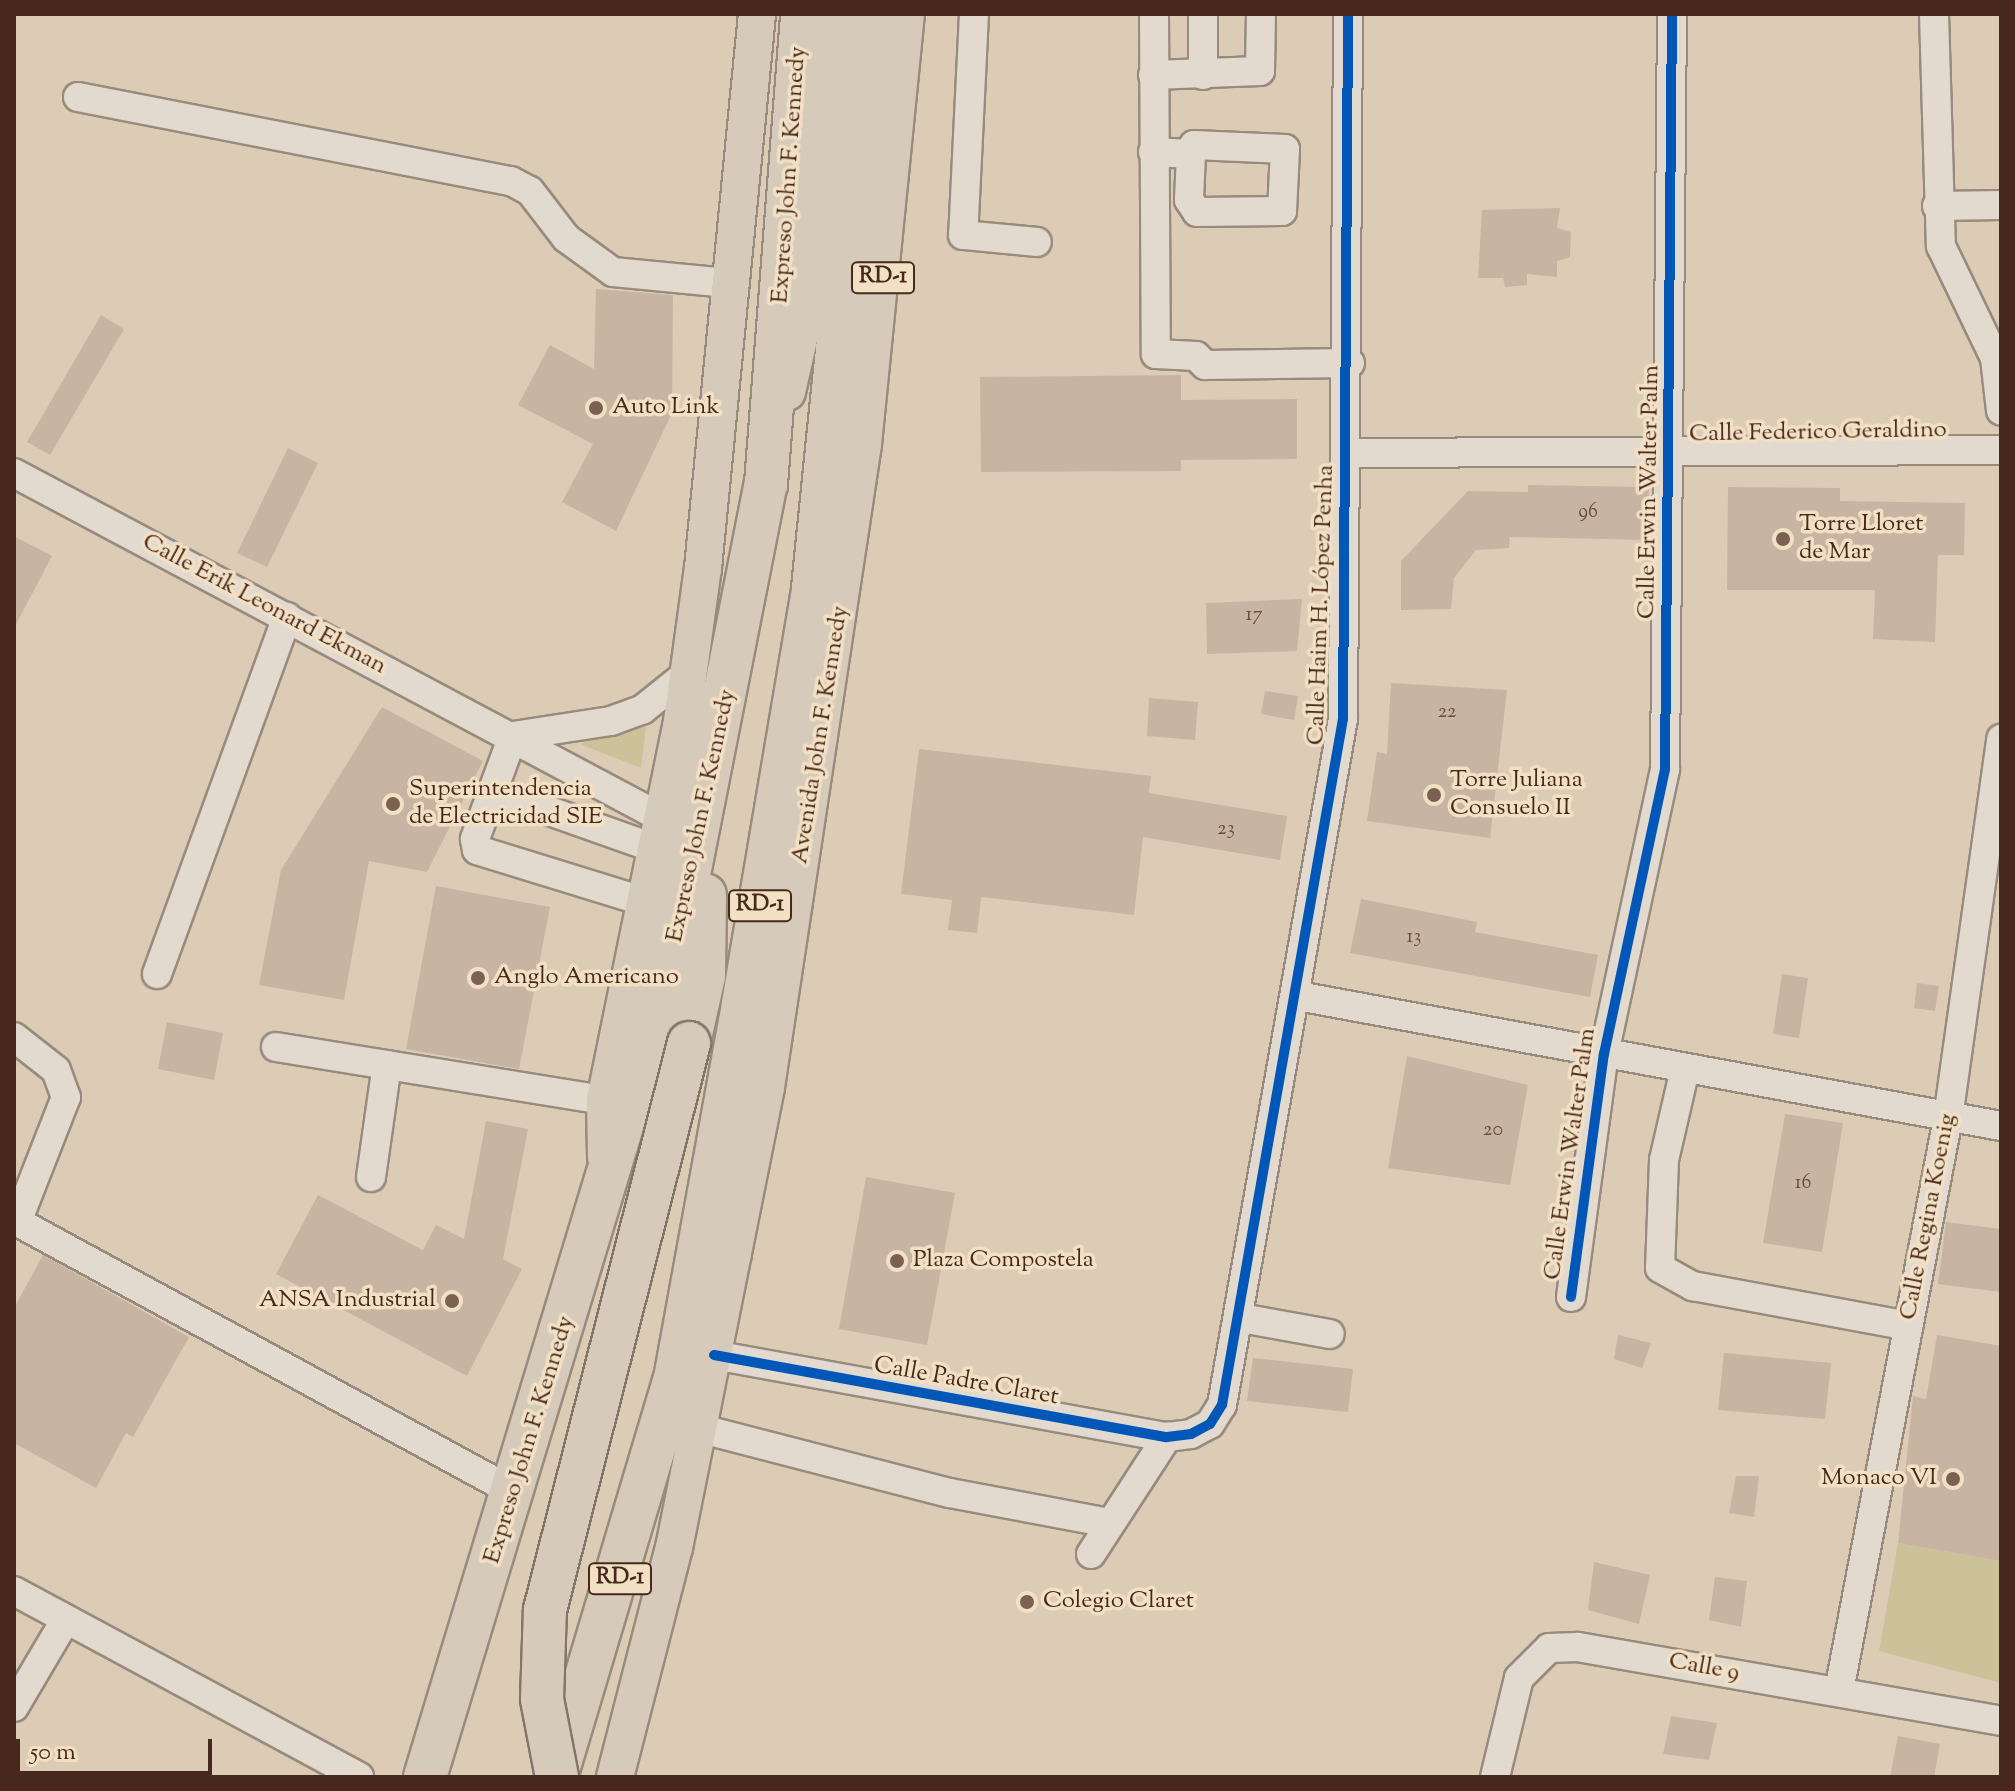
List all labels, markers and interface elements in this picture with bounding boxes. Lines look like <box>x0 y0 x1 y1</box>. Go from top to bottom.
street label: Expreso John F. Kennedy <box>767 46 813 304</box>
road number: RD-1 <box>851 260 915 296</box>
street label: Calle Erwin Walter Palm <box>1633 365 1667 619</box>
place label: Auto Link <box>612 394 719 422</box>
marker: Auto Link <box>587 399 605 417</box>
street label: Calle Federico Geraldino <box>1689 416 1947 450</box>
street label: Calle Haim H. López Penha <box>1303 464 1341 746</box>
house number: 96 <box>1578 500 1598 524</box>
place label: Torre Lloret de Mar <box>1799 511 1924 567</box>
street label: Calle Erik Leonard Ekman <box>137 528 391 682</box>
marker: Torre Lloret de Mar <box>1774 530 1792 548</box>
house number: 17 <box>1246 603 1262 627</box>
street label: Avenida John F. Kennedy <box>786 604 856 866</box>
street label: Expreso John F. Kennedy <box>661 687 743 945</box>
house number: 22 <box>1438 700 1456 724</box>
place label: Torre Juliana Consuelo II <box>1450 767 1583 823</box>
place label: Superintendencia de Electricidad SIE <box>409 776 603 832</box>
marker: Torre Juliana Consuelo II <box>1425 786 1443 804</box>
marker: Superintendencia de Electricidad SIE <box>384 795 402 813</box>
house number: 23 <box>1217 817 1235 841</box>
road number: RD-1 <box>728 888 792 924</box>
house number: 13 <box>1407 925 1421 949</box>
place label: Anglo Americano <box>494 964 679 992</box>
marker: Anglo Americano <box>469 969 487 987</box>
street label: Calle Erwin Walter Palm <box>1539 1026 1603 1282</box>
street label: Calle Regina Koenig <box>1895 1111 1963 1323</box>
house number: 20 <box>1483 1118 1503 1142</box>
house number: 16 <box>1795 1171 1811 1195</box>
place label: Plaza Compostela <box>913 1247 1094 1275</box>
marker: Plaza Compostela <box>888 1252 906 1270</box>
place label: ANSA Industrial <box>259 1287 436 1315</box>
marker: ANSA Industrial <box>443 1292 461 1310</box>
street label: Expreso John F. Kennedy <box>479 1313 581 1567</box>
street label: Calle Padre Claret <box>871 1352 1061 1412</box>
place label: Monaco VI <box>1821 1465 1937 1493</box>
marker: Monaco VI <box>1944 1470 1962 1488</box>
road number: RD-1 <box>588 1561 652 1597</box>
place label: Colegio Claret <box>1043 1588 1194 1616</box>
marker: Colegio Claret <box>1018 1593 1036 1611</box>
street label: Calle 9 <box>1666 1648 1742 1688</box>
scale bar <box>20 1723 216 1773</box>
text: 50 m <box>30 1736 76 1770</box>

